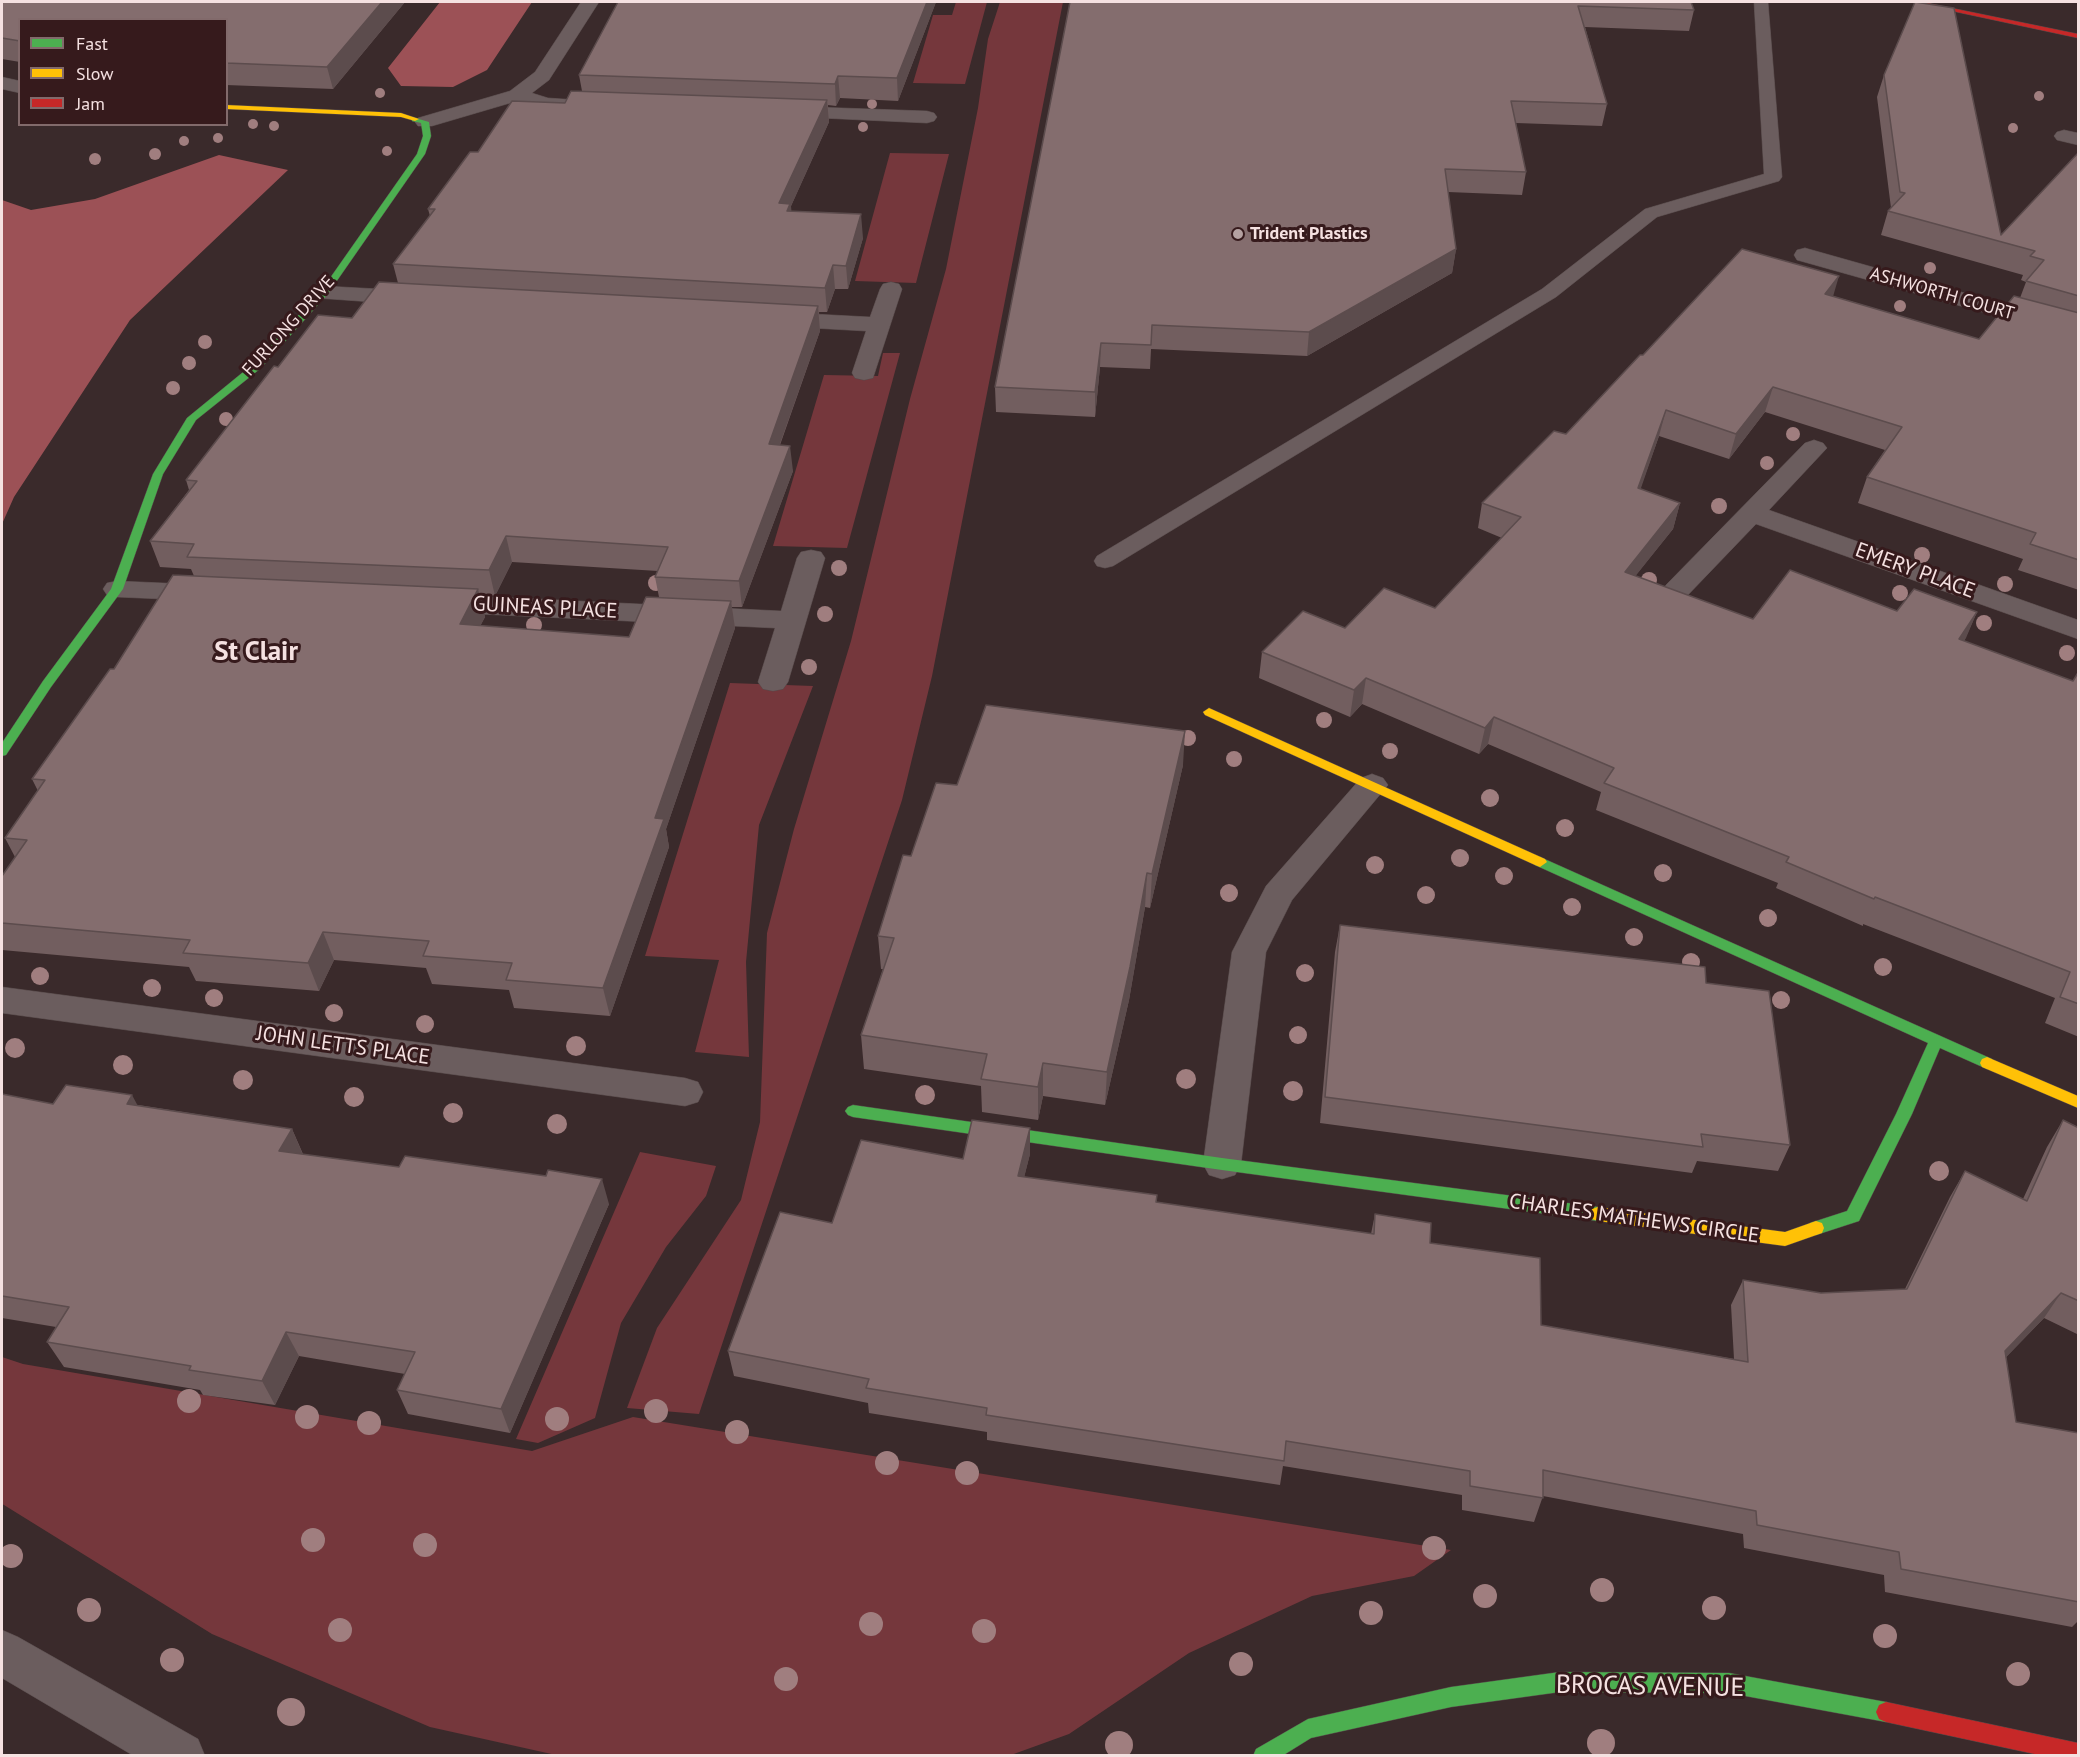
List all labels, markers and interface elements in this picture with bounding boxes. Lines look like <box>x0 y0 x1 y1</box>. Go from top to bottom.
legend <box>18 18 228 126</box>
text: Fast <box>76 32 108 55</box>
text: Slow <box>76 62 114 85</box>
text: Jam <box>76 92 105 115</box>
place label: Trident Plastics <box>1250 223 1368 245</box>
marker: Trident Plastics <box>1231 227 1245 241</box>
street label: ASHWORTH COURT <box>1867 263 2017 325</box>
street label: FURLONG DRIVE <box>238 271 340 381</box>
street label: EMERY PLACE <box>1852 538 1978 604</box>
street label: GUINEAS PLACE <box>472 592 618 624</box>
district label: St Clair <box>214 636 298 668</box>
street label: JOHN LETTS PLACE <box>255 1021 431 1071</box>
street label: CHARLES MATHEWS CIRCLE <box>1507 1189 1761 1249</box>
street label: BROCAS AVENUE <box>1555 1670 1745 1704</box>

